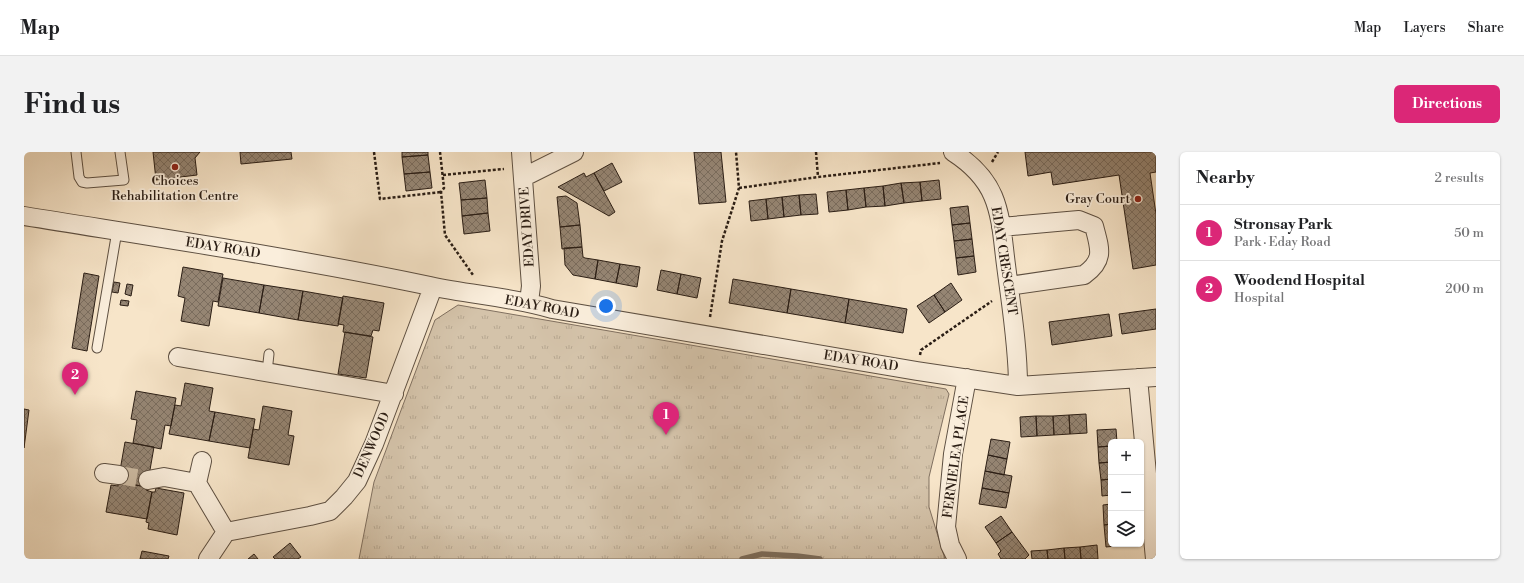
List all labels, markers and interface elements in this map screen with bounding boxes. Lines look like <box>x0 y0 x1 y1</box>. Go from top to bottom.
text: Map <box>20 16 60 40</box>
text: Map <box>1354 19 1381 37</box>
text: Layers <box>1403 19 1446 37</box>
text: Share <box>1468 19 1504 37</box>
button: Directions <box>1394 85 1500 123</box>
text: Find us <box>24 87 120 122</box>
marker: Choices Rehabilitation Centre <box>170 162 180 172</box>
text: Nearby <box>1196 167 1255 189</box>
text: 2 results <box>1435 170 1484 186</box>
place label: Choices Rehabilitation Centre <box>111 173 239 204</box>
street label: EDAY DRIVE <box>516 186 538 268</box>
place label: Gray Court <box>1065 191 1130 207</box>
marker: Gray Court <box>1133 194 1143 204</box>
street label: EDAY CRESCENT <box>988 206 1020 316</box>
text: Stronsay Park <box>1234 215 1333 234</box>
text: 1 <box>1206 225 1212 241</box>
text: 50 m <box>1454 225 1484 241</box>
street label: EDAY ROAD <box>184 234 262 262</box>
text: Park · Eday Road <box>1234 234 1331 250</box>
text: Woodend Hospital <box>1234 271 1365 290</box>
text: 2 <box>1205 281 1213 297</box>
text: 200 m <box>1445 281 1484 297</box>
text: Hospital <box>1234 290 1284 306</box>
street label: EDAY ROAD <box>503 292 581 322</box>
your location <box>596 296 616 316</box>
street label: EDAY ROAD <box>822 347 900 375</box>
pin: 2 <box>62 362 88 395</box>
street label: FERNIELEA PLACE <box>939 395 973 519</box>
pin: 1 <box>653 402 679 435</box>
street label: DENWOOD <box>350 410 394 480</box>
map controls <box>1108 439 1144 547</box>
button: + <box>1108 439 1144 475</box>
button: − <box>1108 475 1144 511</box>
button: layers <box>1108 511 1144 547</box>

